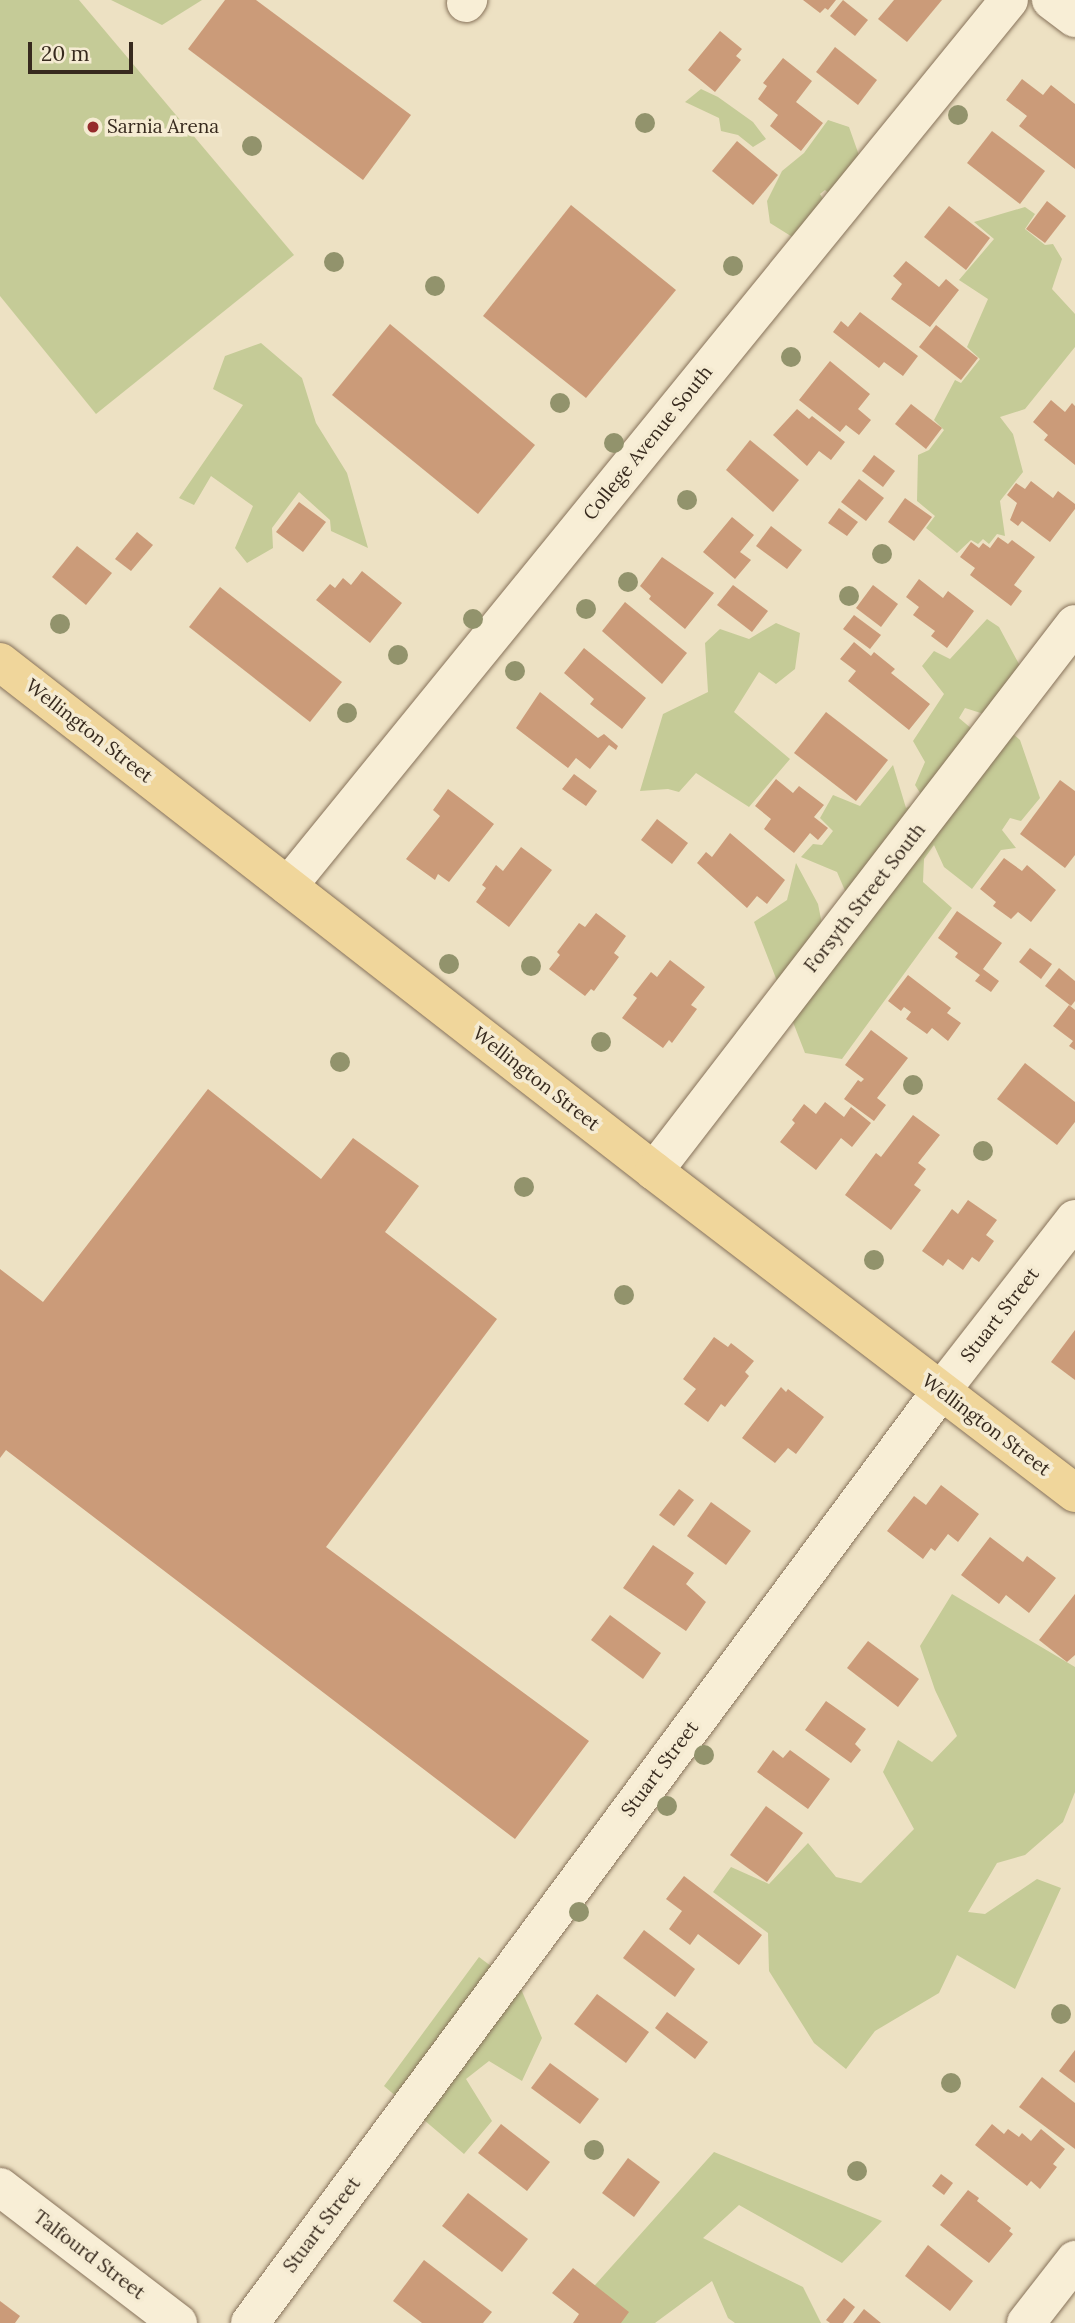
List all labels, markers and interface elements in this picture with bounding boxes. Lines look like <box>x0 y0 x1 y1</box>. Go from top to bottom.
scale bar <box>32 28 136 72</box>
text: 20 m <box>41 40 90 67</box>
place label: Sarnia Arena <box>107 116 219 138</box>
marker: Sarnia Arena <box>85 119 101 135</box>
street label: College Avenue South <box>579 361 717 525</box>
street label: Wellington Street <box>21 674 157 788</box>
street label: Forsyth Street South <box>800 819 930 977</box>
street label: Wellington Street <box>468 1022 604 1136</box>
street label: Stuart Street <box>956 1263 1044 1367</box>
street label: Wellington Street <box>917 1369 1055 1481</box>
street label: Stuart Street <box>617 1717 703 1821</box>
street label: Stuart Street <box>279 2173 365 2277</box>
street label: Talfourd Street <box>29 2206 149 2304</box>

